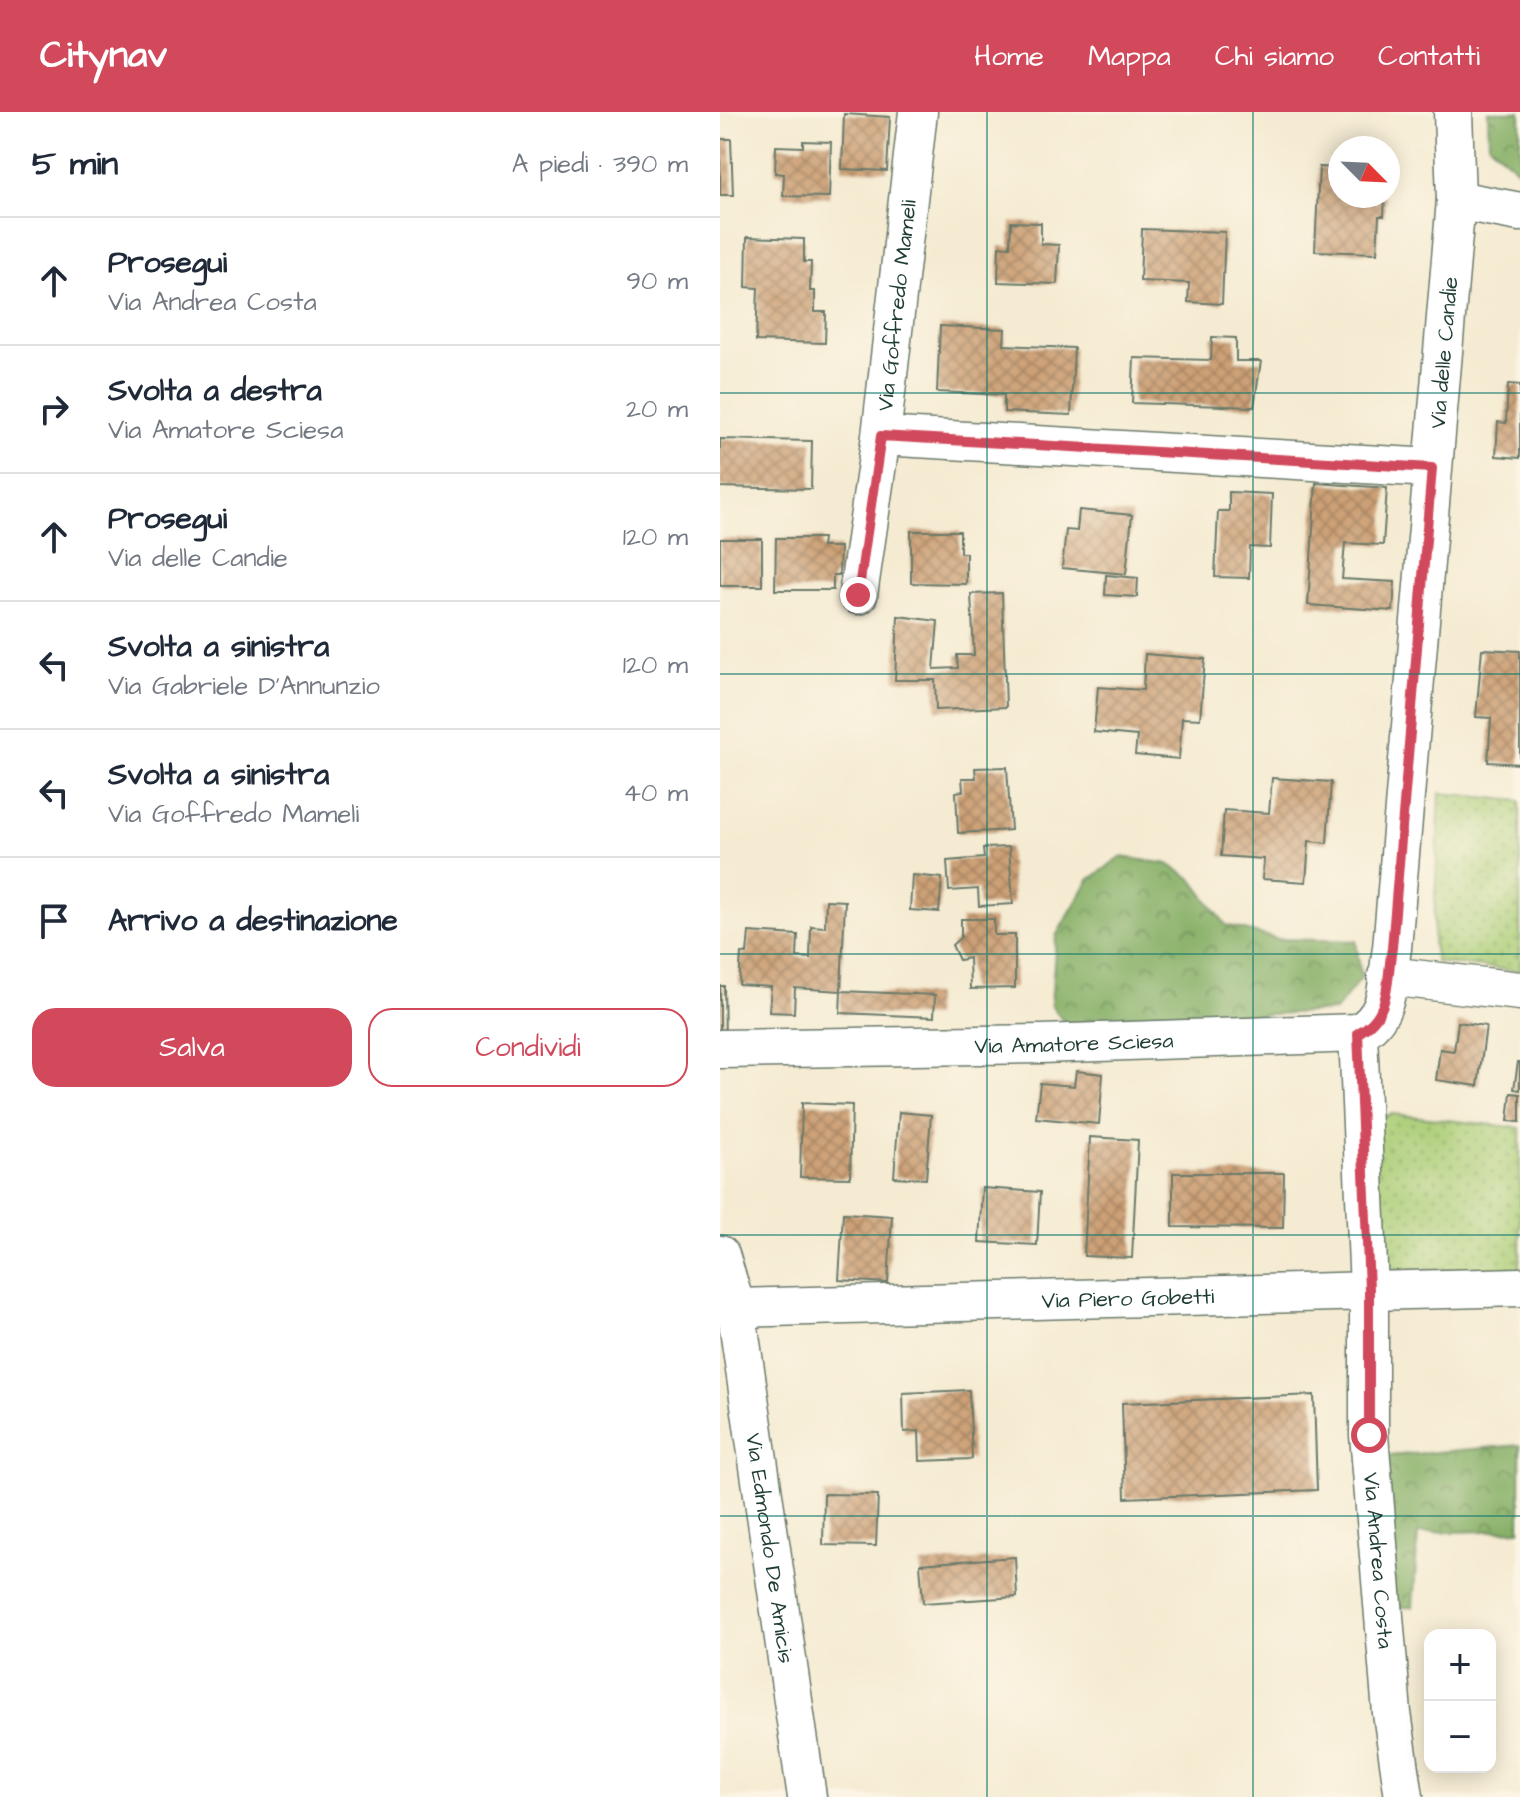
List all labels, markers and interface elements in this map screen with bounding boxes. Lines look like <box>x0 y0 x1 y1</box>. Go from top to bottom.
text: Citynav <box>40 30 167 82</box>
text: Home <box>974 37 1044 76</box>
text: Mappa <box>1088 37 1171 76</box>
text: Chi siamo <box>1215 37 1334 76</box>
text: Contatti <box>1378 37 1480 76</box>
north arrow <box>1328 136 1400 208</box>
text: 5 min <box>32 140 118 188</box>
text: A piedi · 390 m <box>512 146 688 182</box>
street label: Via Goffredo Mameli <box>870 198 925 413</box>
text: Prosegui <box>108 242 227 284</box>
icon: ahead <box>32 259 76 303</box>
text: 90 m <box>626 263 688 299</box>
street label: Via delle Candie <box>1423 275 1466 430</box>
text: Via Andrea Costa <box>108 284 317 320</box>
text: Svolta a destra <box>108 370 322 412</box>
icon: right <box>32 387 76 431</box>
text: 20 m <box>626 391 688 427</box>
text: Via Amatore Sciesa <box>108 412 343 448</box>
text: Prosegui <box>108 498 227 540</box>
icon: ahead <box>32 515 76 559</box>
text: 120 m <box>623 519 688 555</box>
text: Via delle Candie <box>108 540 288 576</box>
route end <box>840 577 876 613</box>
text: Svolta a sinistra <box>108 626 329 668</box>
icon: left <box>32 643 76 687</box>
text: 120 m <box>623 647 688 683</box>
text: Via Gabriele D'Annunzio <box>108 668 380 704</box>
text: Svolta a sinistra <box>108 754 329 796</box>
icon: left <box>32 771 76 815</box>
text: 40 m <box>623 775 688 811</box>
text: Via Goffredo Mameli <box>108 796 359 832</box>
icon: arrive <box>32 899 76 943</box>
text: Arrivo a destinazione <box>108 900 398 942</box>
button: Salva <box>32 1008 352 1087</box>
button: Condividi <box>368 1008 688 1087</box>
street label: Via Amatore Sciesa <box>974 1025 1174 1062</box>
street label: Via Piero Gobetti <box>1041 1281 1215 1317</box>
route start <box>1351 1417 1387 1453</box>
street label: Via Edmondo De Amicis <box>737 1431 801 1666</box>
street label: Via Andrea Costa <box>1355 1471 1401 1650</box>
map controls <box>1424 1629 1496 1773</box>
button: + <box>1424 1629 1496 1701</box>
button: − <box>1424 1701 1496 1773</box>

